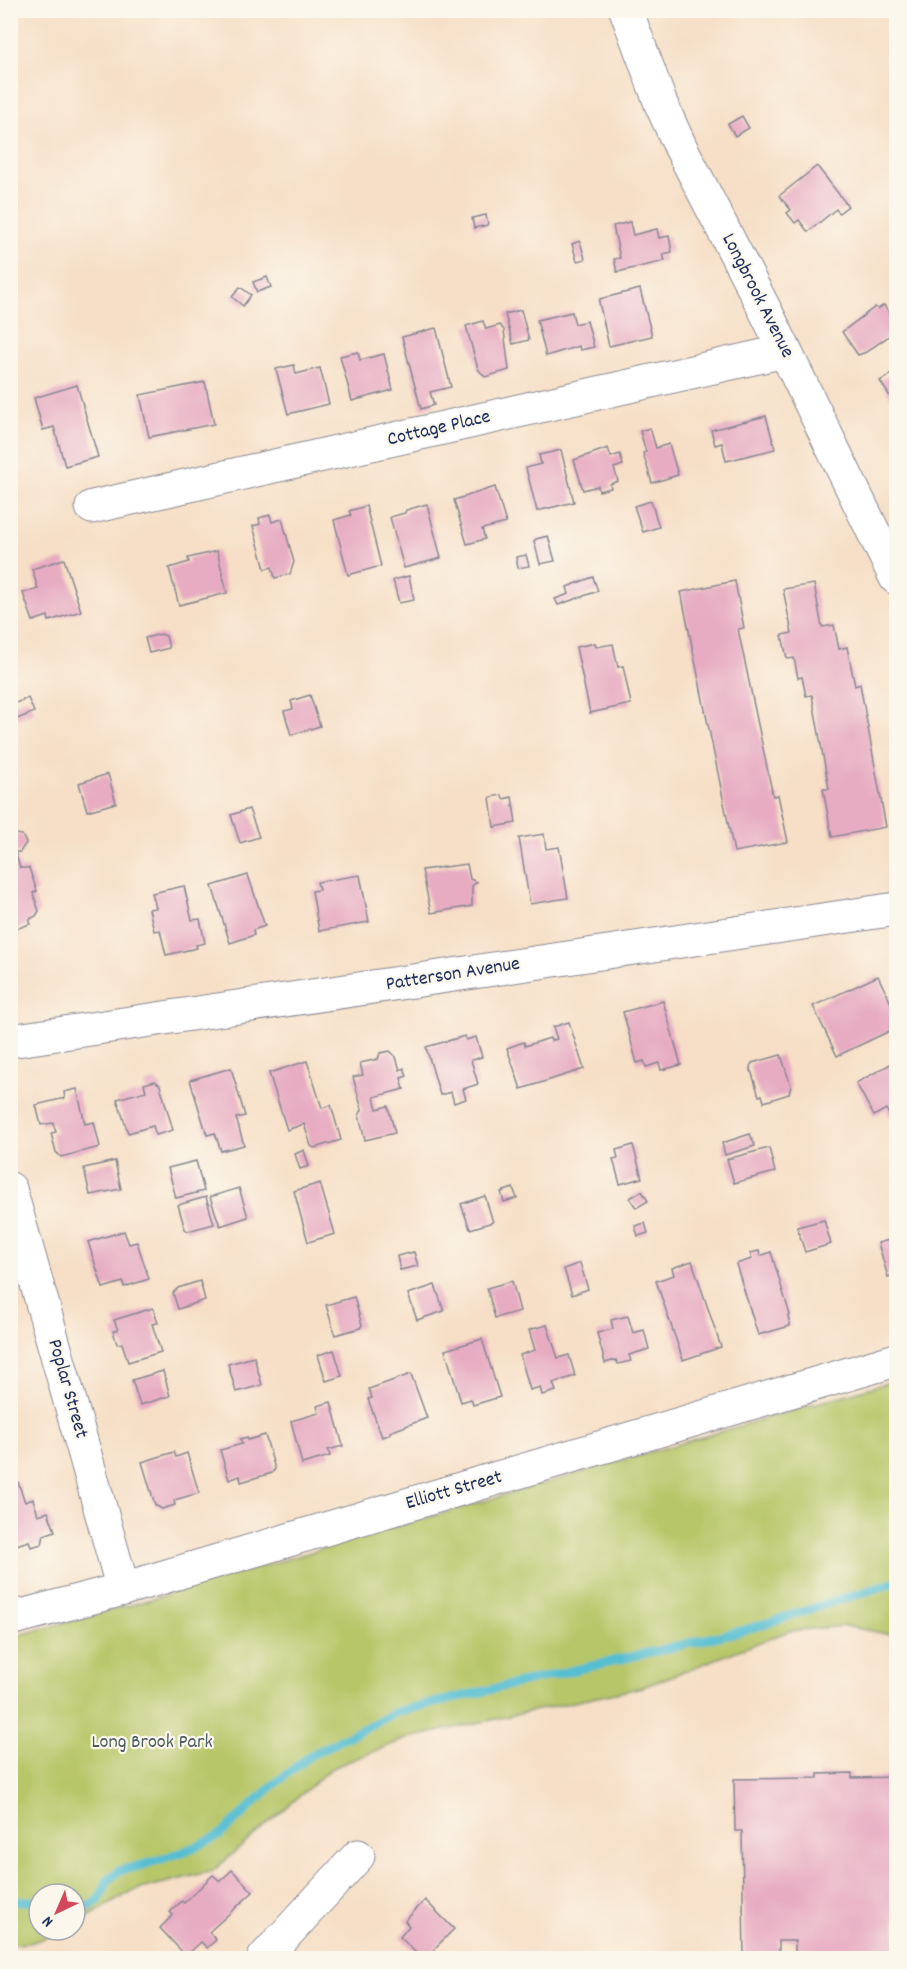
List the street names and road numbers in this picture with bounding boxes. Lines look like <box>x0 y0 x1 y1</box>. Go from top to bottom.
street label: Longbrook Avenue <box>714 229 801 363</box>
street label: Cottage Place <box>385 403 494 454</box>
street label: Patterson Avenue <box>384 951 522 999</box>
street label: Poplar Street <box>39 1336 95 1442</box>
street label: Elliott Street <box>403 1464 505 1518</box>

